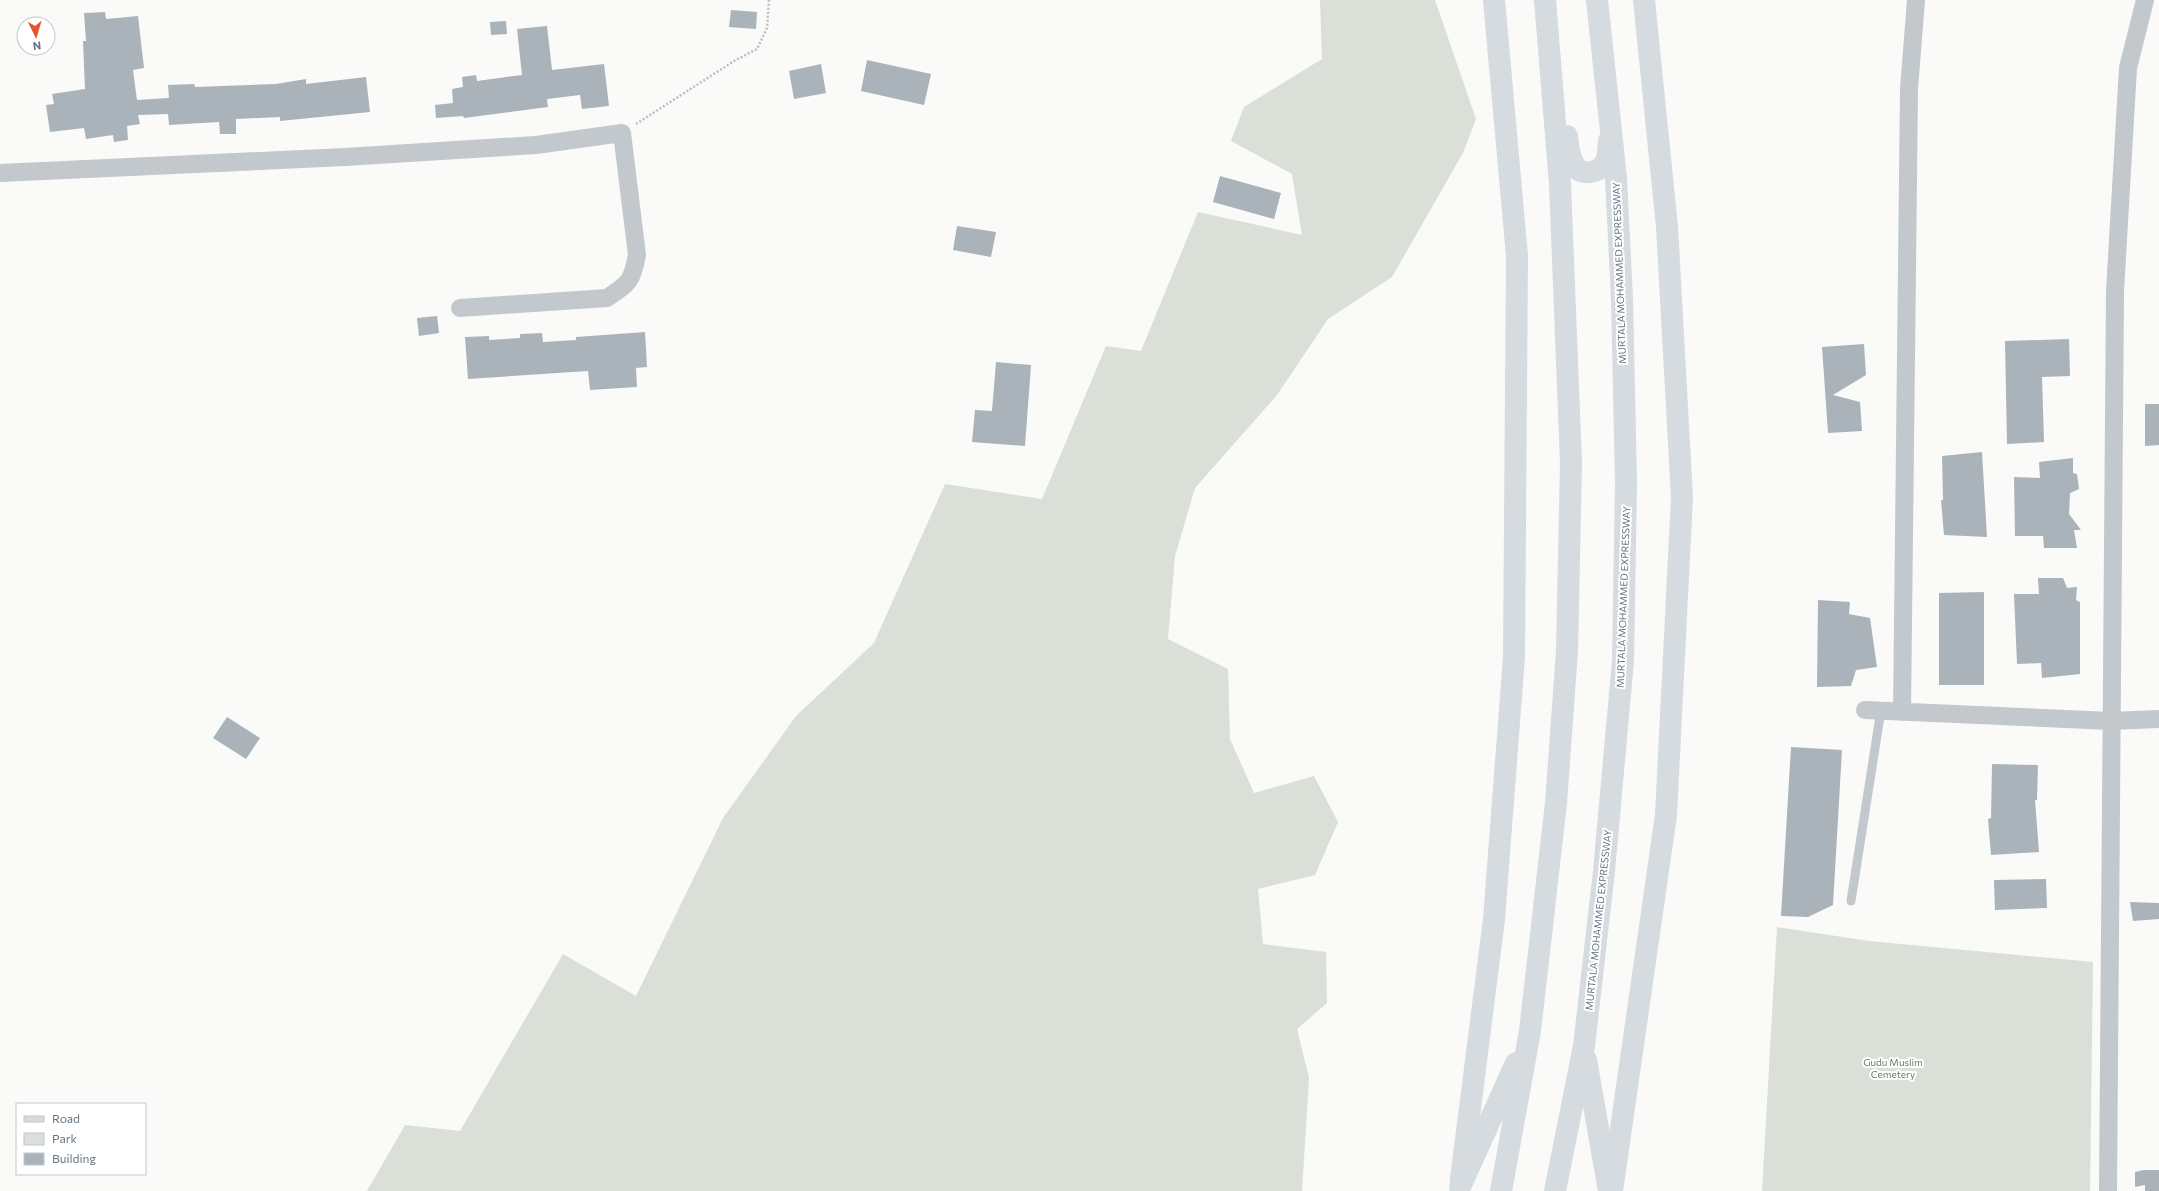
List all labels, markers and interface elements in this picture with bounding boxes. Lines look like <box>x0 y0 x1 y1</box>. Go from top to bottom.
north arrow <box>16 16 56 56</box>
text: N <box>32 40 42 53</box>
street label: MURTALA MOHAMMED EXPRESSWAY <box>1610 182 1628 364</box>
street label: MURTALA MOHAMMED EXPRESSWAY <box>1614 506 1632 688</box>
street label: MURTALA MOHAMMED EXPRESSWAY <box>1583 829 1614 1011</box>
park label: Gudu Muslim Cemetery <box>1863 1056 1923 1080</box>
legend <box>16 1103 146 1175</box>
text: Road <box>52 1111 80 1125</box>
text: Park <box>52 1131 78 1145</box>
text: Building <box>52 1151 96 1165</box>

